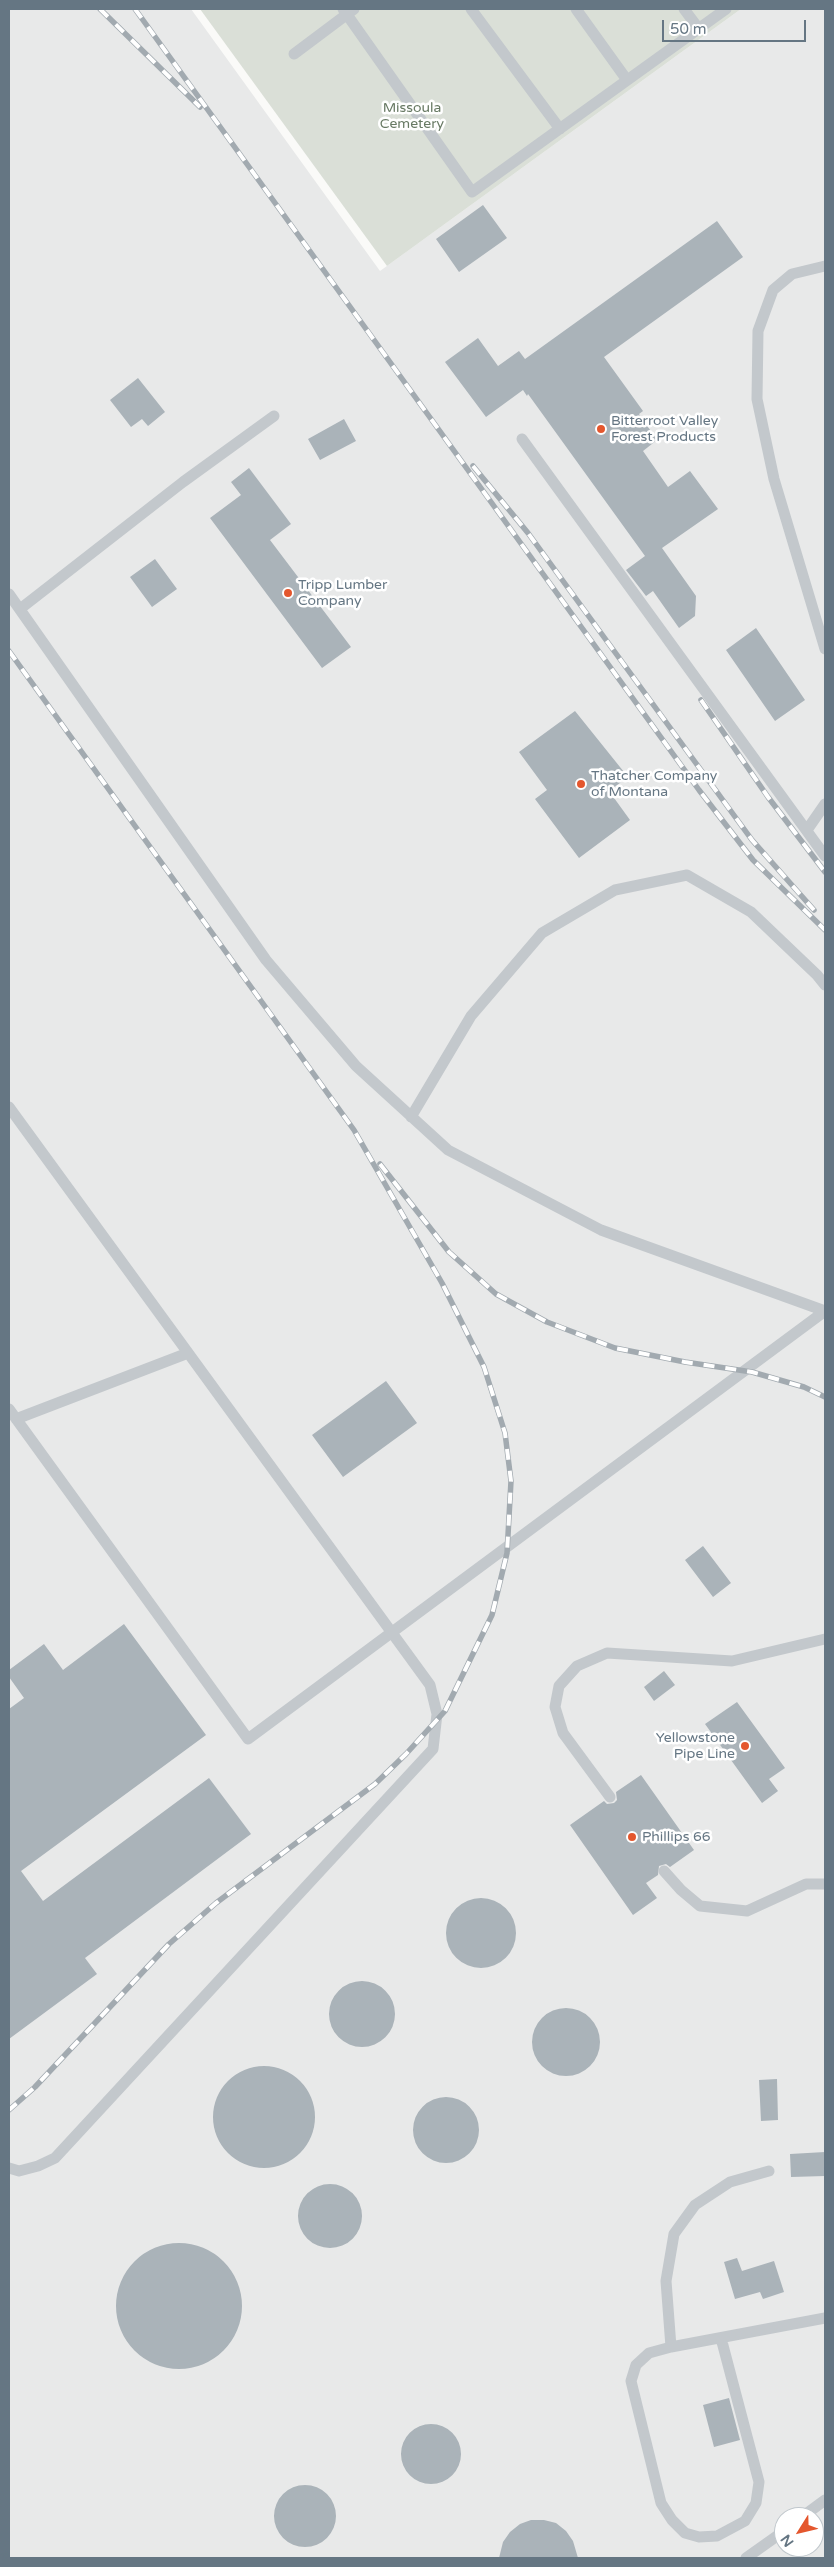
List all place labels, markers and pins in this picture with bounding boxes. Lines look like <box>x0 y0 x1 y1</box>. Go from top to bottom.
place label: Bitterroot Valley Forest Products <box>611 413 718 446</box>
marker: Bitterroot Valley Forest Products <box>595 423 607 435</box>
place label: Tripp Lumber Company <box>298 577 387 610</box>
marker: Tripp Lumber Company <box>282 587 294 599</box>
place label: Thatcher Company of Montana <box>591 768 717 800</box>
marker: Thatcher Company of Montana <box>575 778 587 790</box>
place label: Yellowstone Pipe Line <box>656 1730 735 1762</box>
marker: Yellowstone Pipe Line <box>739 1740 751 1752</box>
place label: Phillips 66 <box>642 1829 711 1845</box>
marker: Phillips 66 <box>626 1831 638 1843</box>

